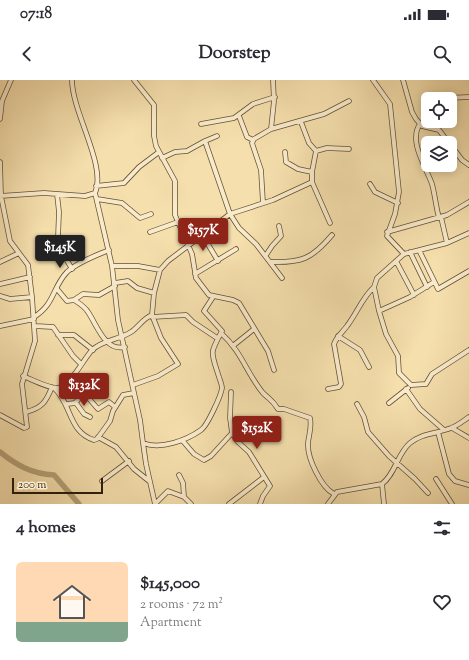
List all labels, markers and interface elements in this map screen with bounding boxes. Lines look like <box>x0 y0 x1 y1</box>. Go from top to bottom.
text: 07:18 <box>20 4 52 25</box>
text: Doorstep <box>198 41 271 67</box>
icon: back <box>16 43 38 65</box>
icon: search <box>431 43 453 65</box>
map controls <box>421 92 457 172</box>
button: locate <box>421 92 457 128</box>
button: layers <box>421 136 457 172</box>
pin: $157K <box>175 218 231 252</box>
text: $157K <box>187 222 219 240</box>
pin: $145K <box>32 235 88 269</box>
text: $145K <box>44 239 76 257</box>
pin: $132K <box>56 373 112 407</box>
text: $132K <box>68 377 100 395</box>
pin: $152K <box>229 416 285 450</box>
text: $152K <box>241 420 273 438</box>
scale bar <box>12 476 103 495</box>
text: 200 m <box>18 477 46 493</box>
text: 4 homes <box>16 516 76 540</box>
icon: filters <box>431 517 453 539</box>
text: $145,000 <box>140 572 200 596</box>
icon: home <box>48 578 96 626</box>
icon: heart <box>431 591 453 613</box>
text: 2 rooms · 72 m² <box>140 596 223 614</box>
text: Apartment <box>140 614 201 632</box>

